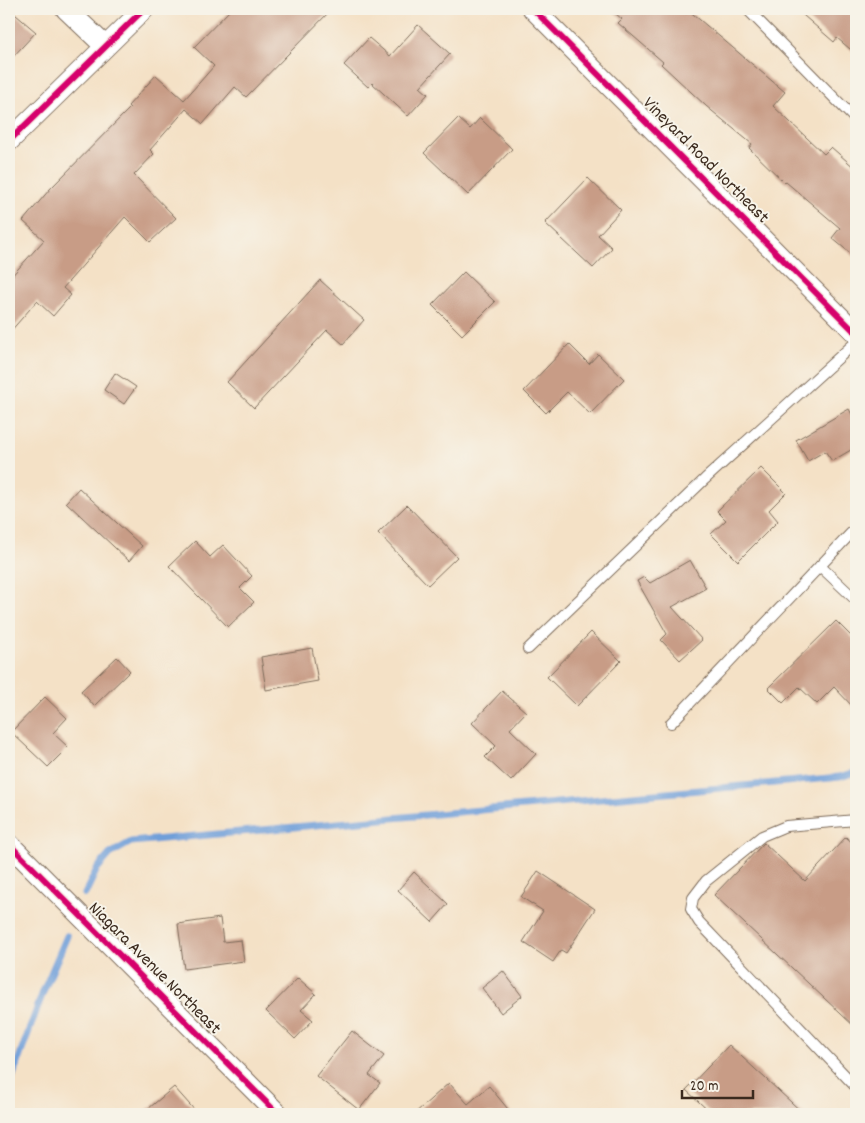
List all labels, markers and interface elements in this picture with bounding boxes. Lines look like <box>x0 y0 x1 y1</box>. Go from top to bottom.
street label: Vineyard Road Northeast <box>636 92 774 230</box>
street label: Niagara Avenue Northeast <box>82 897 226 1041</box>
scale bar <box>682 1068 754 1100</box>
text: 20 m <box>690 1076 718 1098</box>

